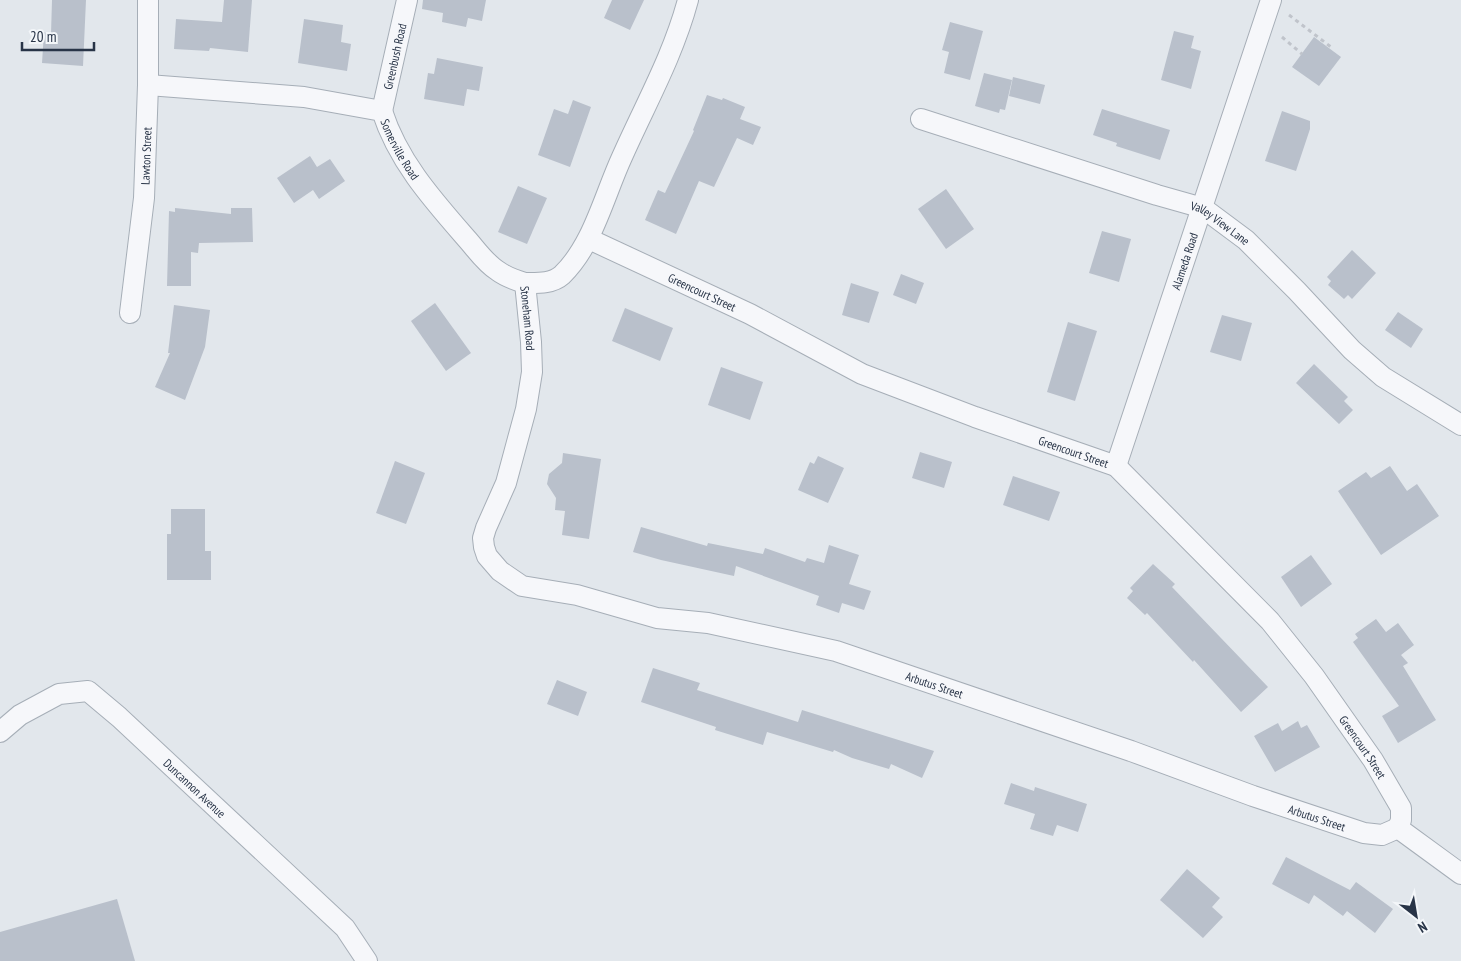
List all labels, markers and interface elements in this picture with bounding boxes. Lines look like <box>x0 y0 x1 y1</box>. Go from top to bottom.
scale bar <box>22 20 95 52</box>
street label: Greenbush Road <box>380 22 409 91</box>
text: 20 m <box>30 27 56 46</box>
street label: Somerville Road <box>378 117 423 182</box>
street label: Lawton Street <box>137 126 154 185</box>
street label: Valley View Lane <box>1188 197 1254 248</box>
street label: Alameda Road <box>1168 231 1201 291</box>
street label: Greencourt Street <box>666 270 739 314</box>
street label: Stoneham Road <box>518 285 539 351</box>
street label: Greencourt Street <box>1037 432 1111 471</box>
street label: Arbutus Street <box>904 668 966 701</box>
street label: Greencourt Street <box>1336 712 1390 782</box>
street label: Duncannon Avenue <box>161 755 229 821</box>
street label: Arbutus Street <box>1286 801 1348 834</box>
north arrow <box>1391 891 1441 941</box>
text: N <box>1415 917 1431 937</box>

